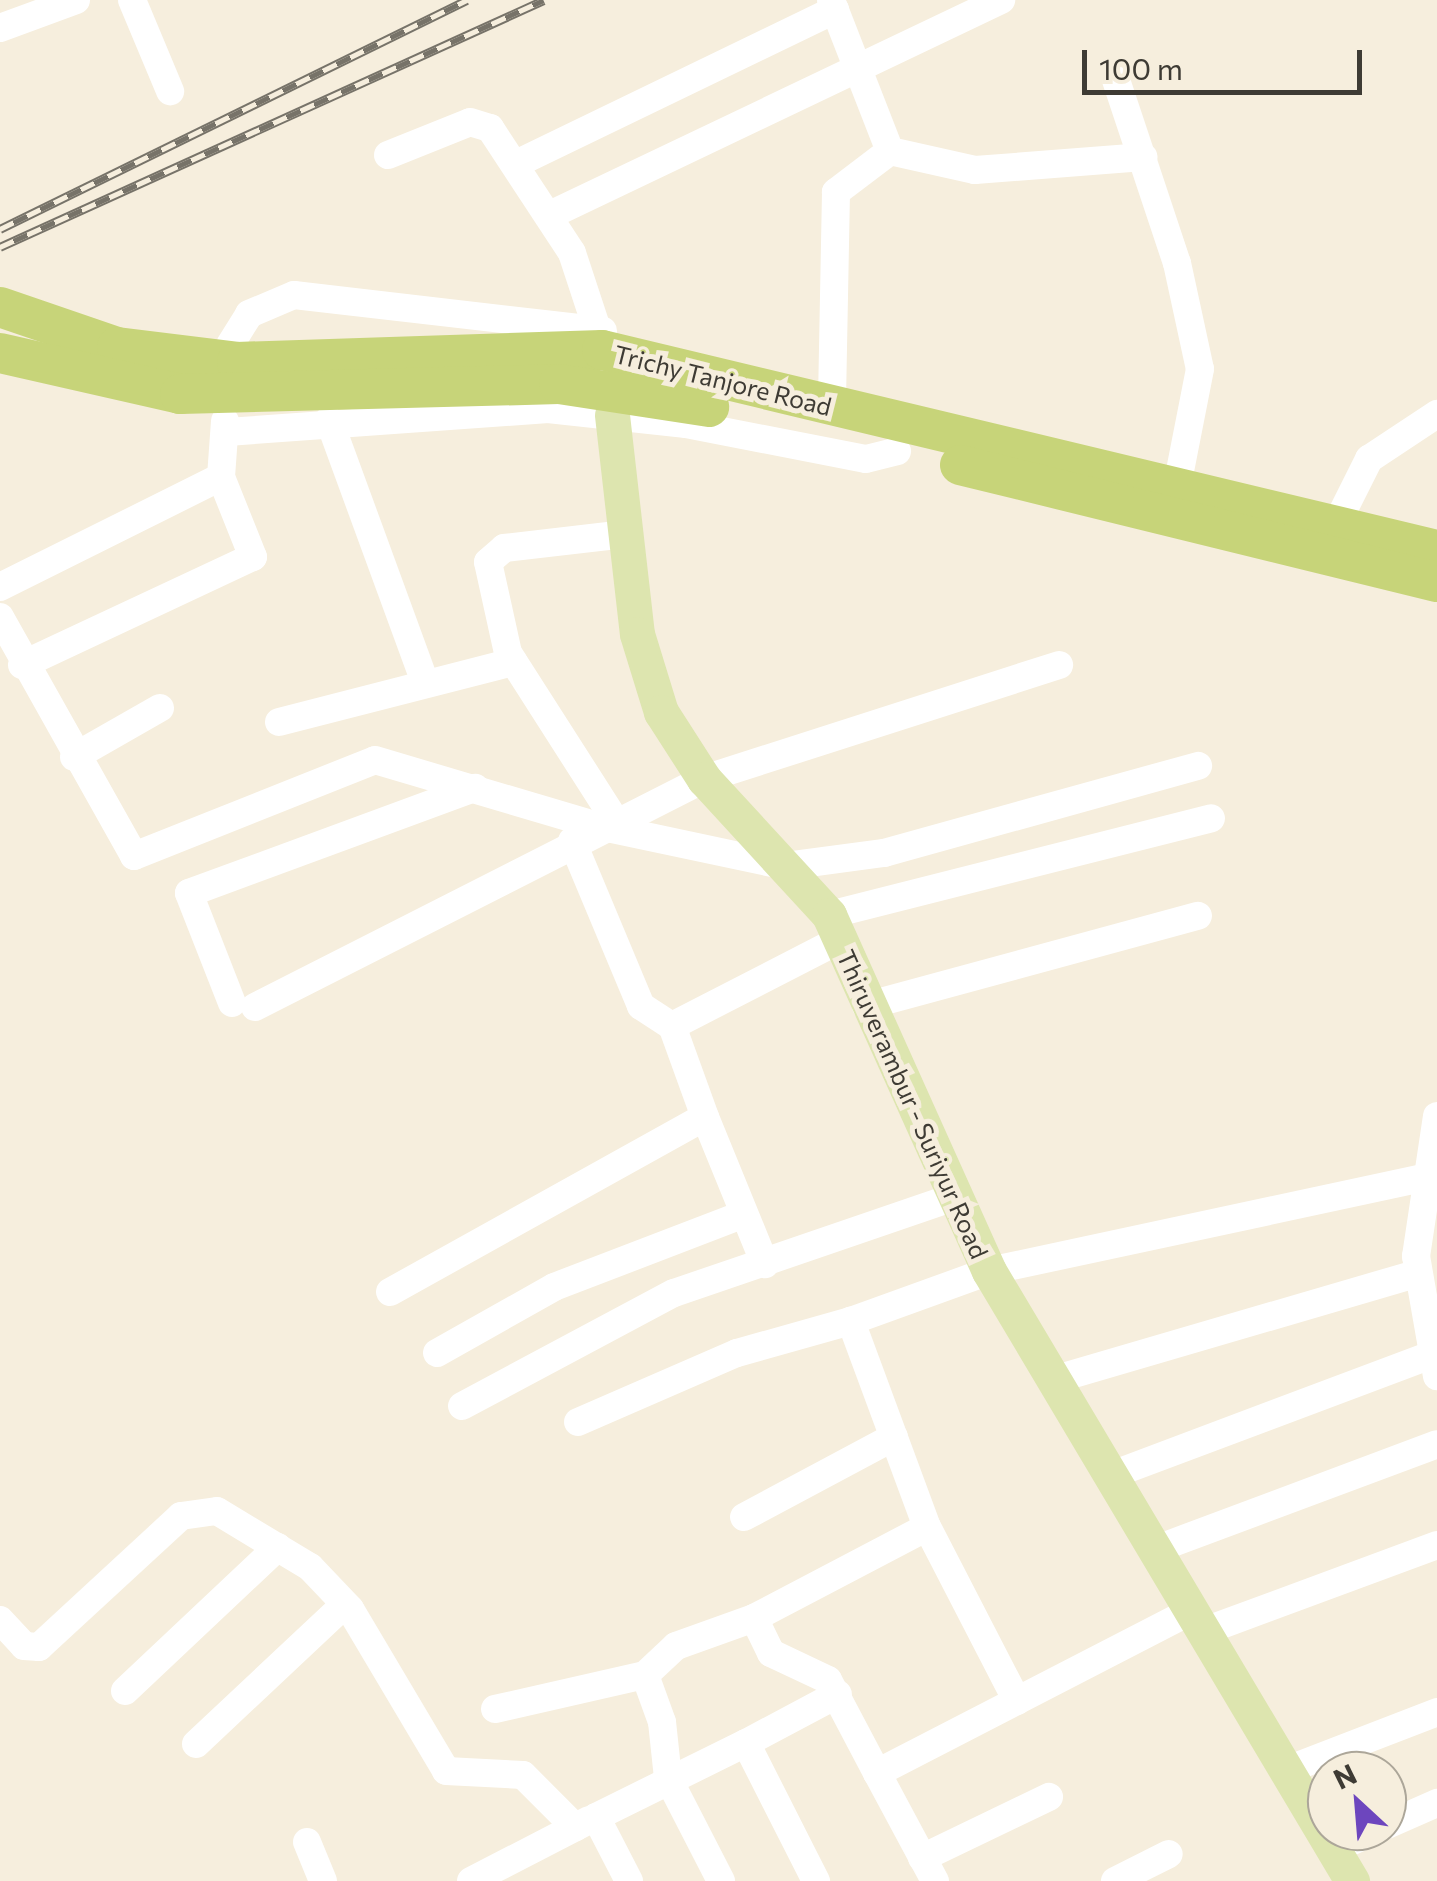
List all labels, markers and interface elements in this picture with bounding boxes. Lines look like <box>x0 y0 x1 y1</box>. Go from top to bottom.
scale bar <box>1087 30 1367 92</box>
text: 100 m <box>1099 49 1183 86</box>
street label: Trichy Tanjore Road <box>611 338 835 422</box>
street label: Thiruverambur - Suriyur Road <box>831 945 995 1263</box>
north arrow <box>1307 1751 1407 1851</box>
text: N <box>1328 1756 1362 1796</box>

